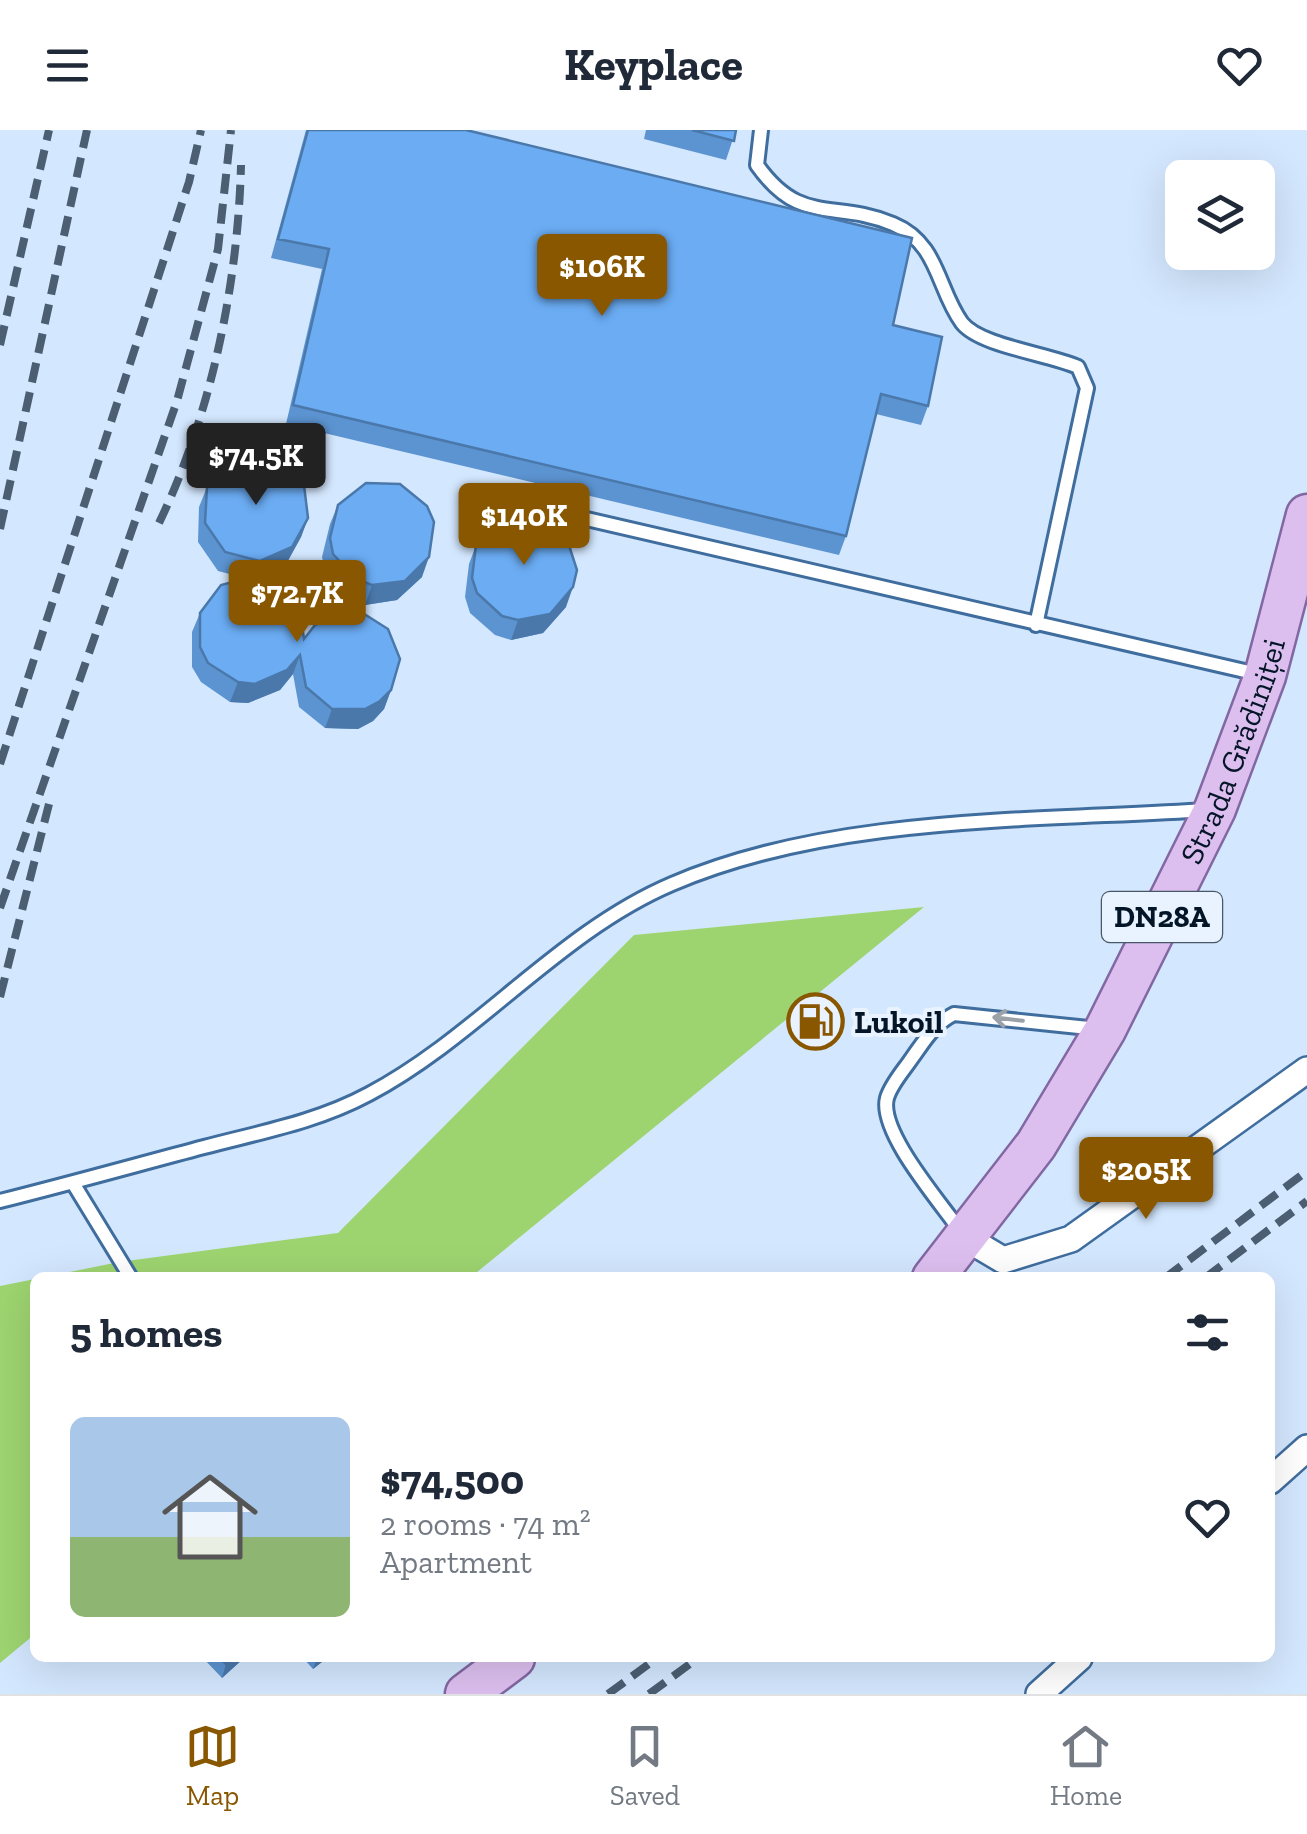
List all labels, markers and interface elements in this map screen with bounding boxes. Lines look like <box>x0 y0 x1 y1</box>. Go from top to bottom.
icon: menu <box>40 38 95 93</box>
text: Keyplace <box>564 38 743 92</box>
icon: heart <box>1212 38 1267 93</box>
map controls <box>1165 160 1275 270</box>
button: layers <box>1165 160 1275 270</box>
pin: $106K <box>532 234 672 319</box>
text: $106K <box>559 247 645 285</box>
pin: $74.5K <box>175 423 337 508</box>
text: $74.5K <box>209 436 303 474</box>
pin: $140K <box>454 483 594 568</box>
text: $140K <box>481 496 567 534</box>
pin: $72.7K <box>216 560 378 645</box>
text: $72.7K <box>251 573 343 611</box>
street label: Strada Grădiniței <box>1172 634 1293 870</box>
road number: DN28A <box>1102 892 1222 942</box>
fuel station icon: Lukoil <box>785 992 845 1052</box>
place label: Lukoil <box>854 1003 943 1041</box>
one-way arrow <box>993 1009 1025 1028</box>
pin: $205K <box>1076 1137 1216 1222</box>
text: $205K <box>1101 1150 1191 1188</box>
icon: filters <box>1180 1305 1235 1360</box>
text: 5 homes <box>70 1307 223 1358</box>
text: $74,500 <box>380 1454 524 1505</box>
icon: home <box>150 1457 270 1577</box>
icon: heart <box>1180 1490 1235 1545</box>
text: 2 rooms · 74 m² <box>380 1505 591 1543</box>
text: Apartment <box>380 1543 532 1581</box>
tab: Map <box>185 1719 240 1812</box>
tab: Saved <box>610 1719 680 1812</box>
tab: Home <box>1050 1719 1122 1812</box>

